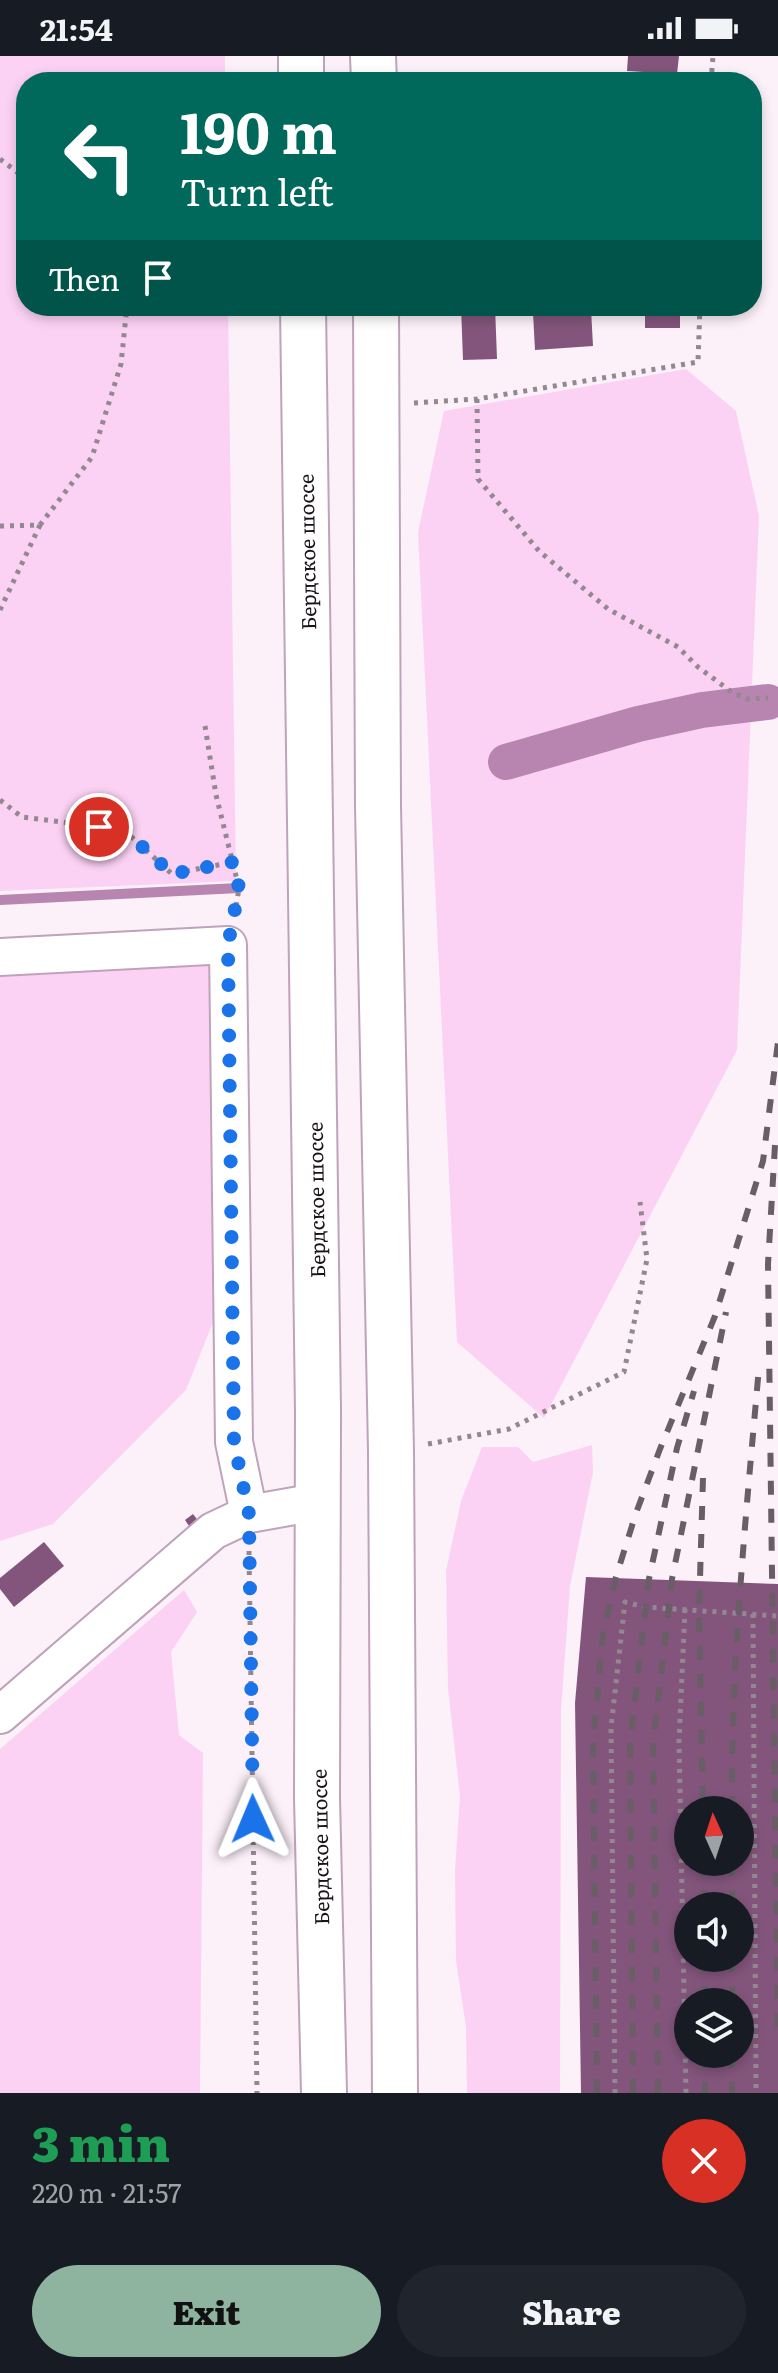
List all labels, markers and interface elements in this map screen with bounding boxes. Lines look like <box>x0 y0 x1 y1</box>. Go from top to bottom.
text: 21:54 <box>40 6 113 50</box>
text: 190 m <box>180 88 337 171</box>
icon: left <box>48 104 152 208</box>
text: Turn left <box>180 164 334 217</box>
text: Then <box>48 256 120 300</box>
icon: arrive <box>136 256 180 300</box>
street label: Бердское шоссе <box>290 473 322 631</box>
pin <box>65 793 133 861</box>
icon: arrive <box>77 805 121 849</box>
street label: Бердское шоссе <box>299 1121 331 1279</box>
street label: Бердское шоссе <box>303 1768 335 1926</box>
position arrow <box>211 1777 295 1861</box>
north arrow <box>674 1796 754 1876</box>
map controls <box>674 1796 754 2068</box>
button: sound <box>674 1892 754 1972</box>
button: layers <box>674 1988 754 2068</box>
text: 3 min <box>32 2106 170 2177</box>
button: close <box>662 2119 746 2203</box>
text: 220 m · 21:57 <box>32 2172 182 2211</box>
button: Exit <box>32 2265 381 2357</box>
button: Share <box>397 2265 746 2357</box>

